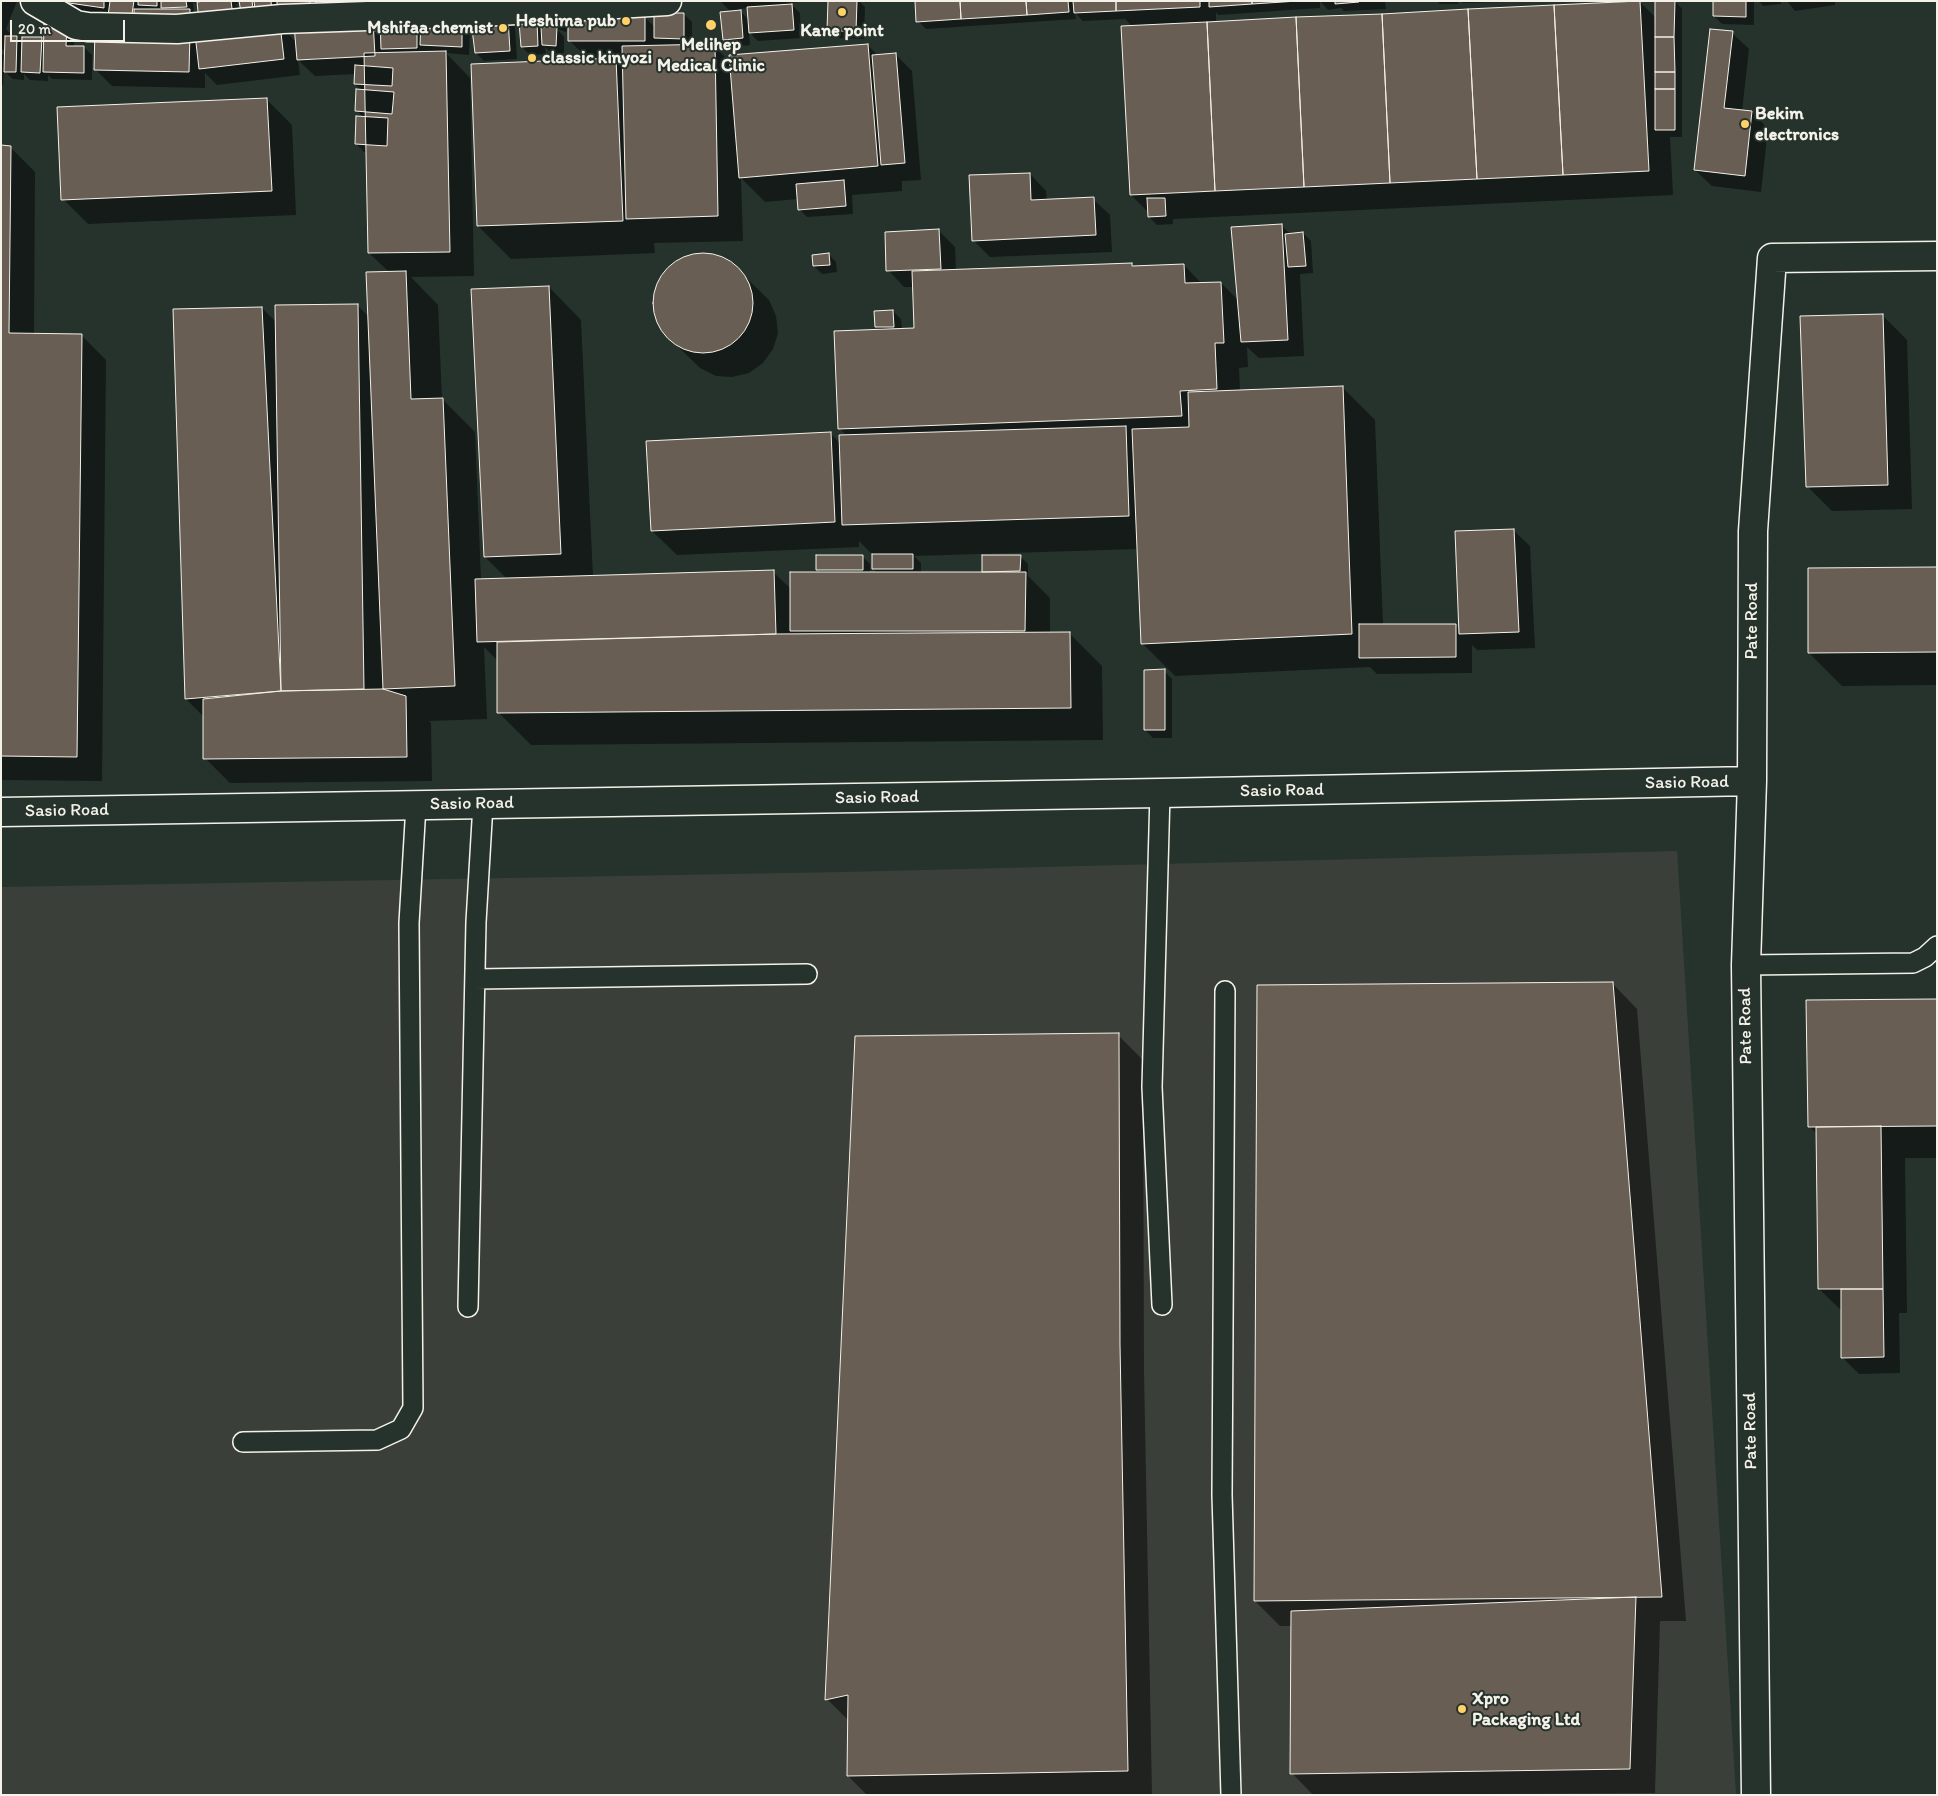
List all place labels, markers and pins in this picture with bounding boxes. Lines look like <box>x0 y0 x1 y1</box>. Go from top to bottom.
marker: Kane point <box>836 6 848 18</box>
place label: Heshima pub <box>516 10 616 32</box>
marker: Heshima pub <box>620 15 632 27</box>
place label: Mshifaa chemist <box>367 17 493 39</box>
marker: Melihep Medical Clinic <box>704 18 718 32</box>
place label: Kane point <box>800 20 884 42</box>
marker: Mshifaa chemist <box>497 22 509 34</box>
place label: Melihep Medical Clinic <box>657 34 765 76</box>
place label: classic kinyozi <box>542 47 652 69</box>
marker: classic kinyozi <box>526 52 538 64</box>
place label: Bekim electronics <box>1755 103 1839 146</box>
marker: Bekim electronics <box>1739 118 1751 130</box>
place label: Xpro Packaging Ltd <box>1472 1688 1580 1730</box>
marker: Xpro Packaging Ltd <box>1456 1703 1468 1715</box>

